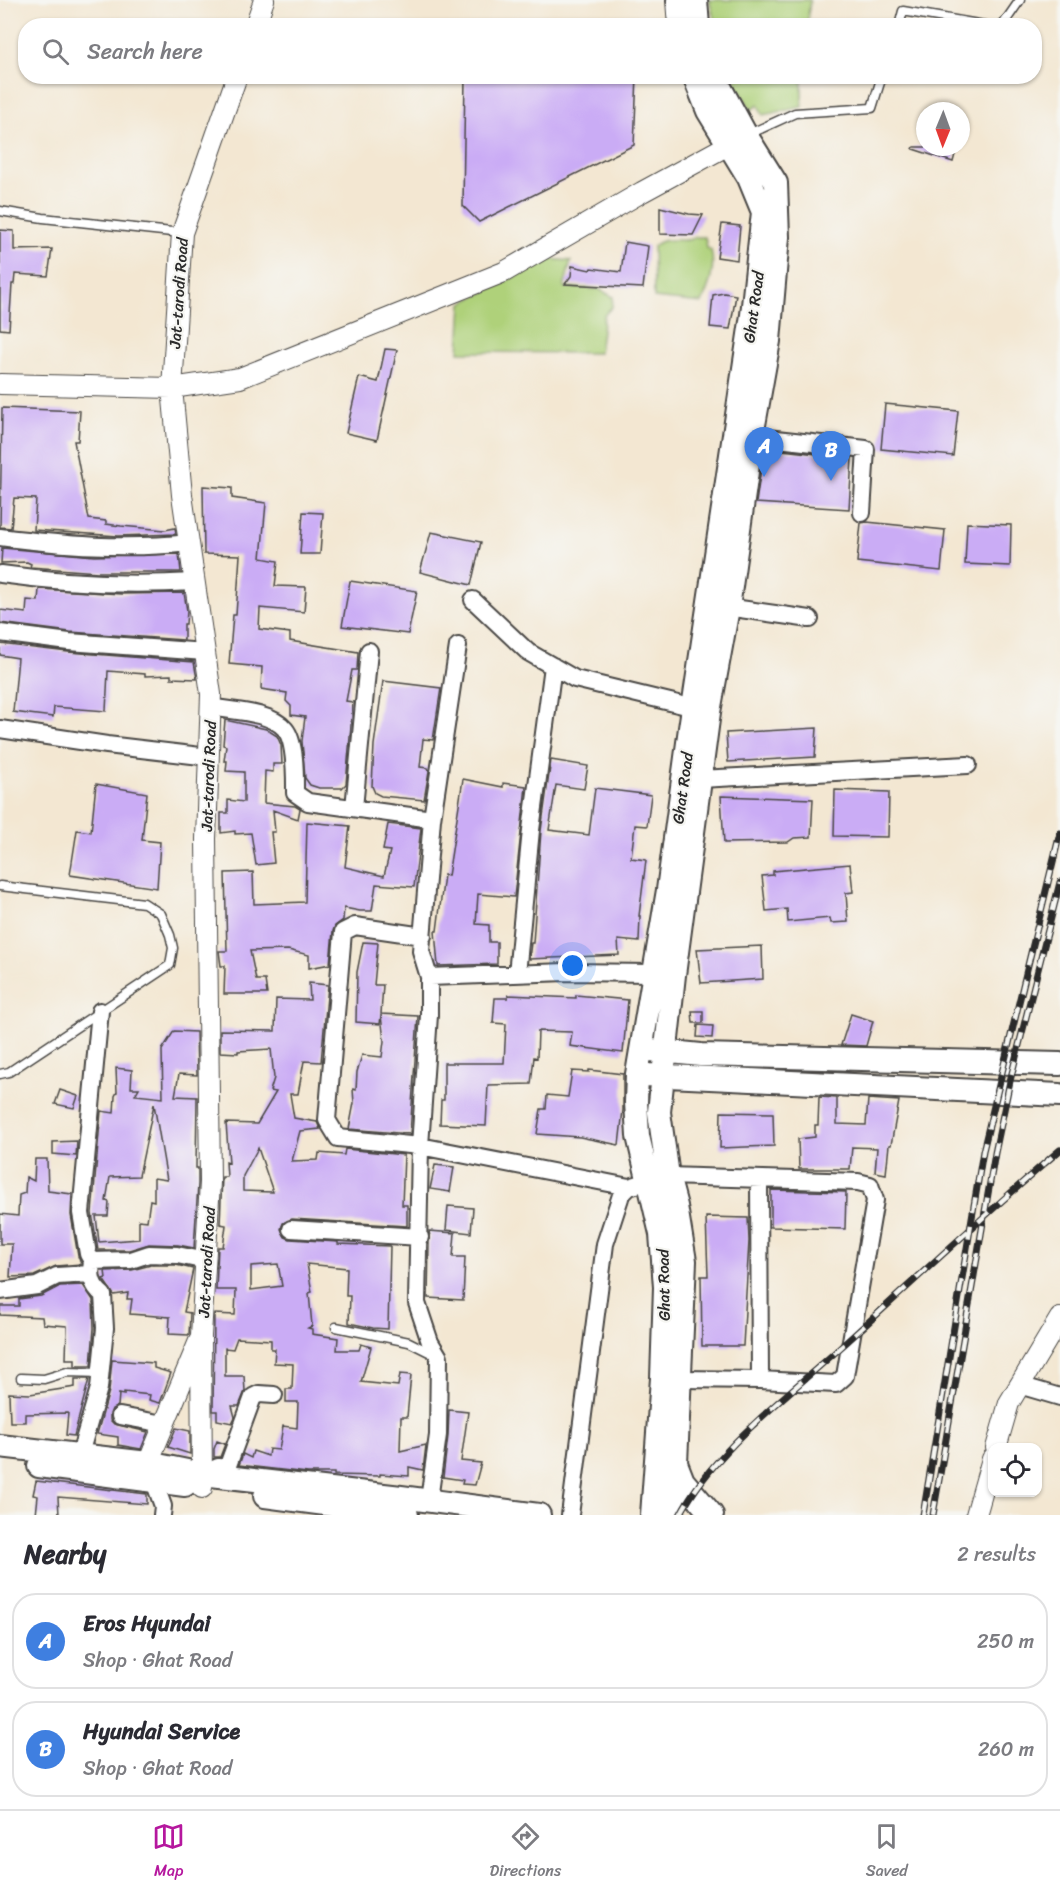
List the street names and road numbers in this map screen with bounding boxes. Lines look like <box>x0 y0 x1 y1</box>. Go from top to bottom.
street label: Jat-tarodi Road <box>160 235 197 350</box>
street label: Ghat Road <box>734 268 773 345</box>
street label: Jat-tarodi Road <box>192 719 225 833</box>
street label: Ghat Road <box>663 749 702 826</box>
street label: Jat-tarodi Road <box>189 1204 224 1319</box>
street label: Ghat Road <box>648 1247 679 1321</box>

